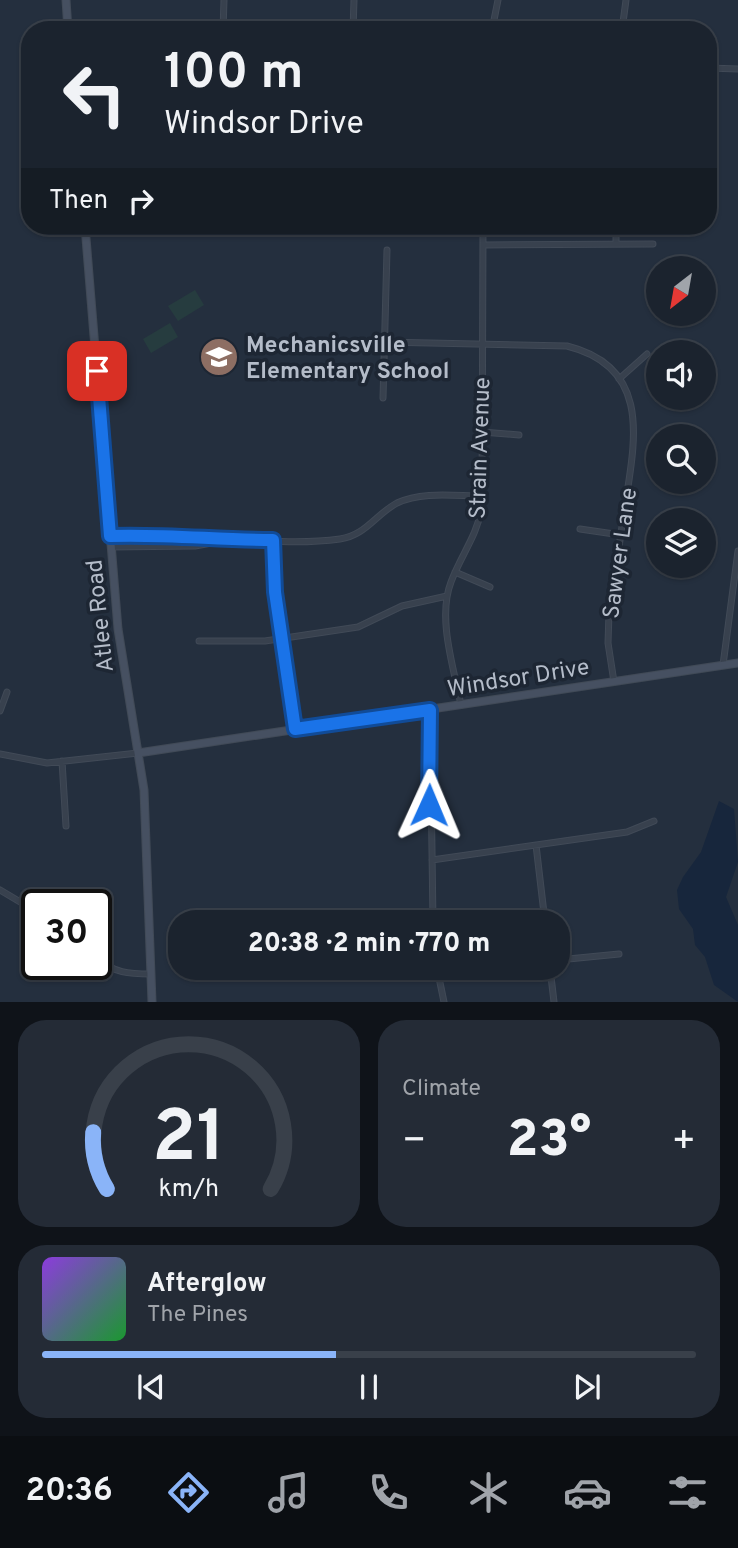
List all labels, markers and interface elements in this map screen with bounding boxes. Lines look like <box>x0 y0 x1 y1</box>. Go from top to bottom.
text: 100 m <box>164 44 303 106</box>
icon: left <box>49 49 140 140</box>
text: Windsor Drive <box>164 105 364 145</box>
icon: right <box>122 182 160 220</box>
text: Then <box>49 185 108 218</box>
north arrow <box>646 256 716 326</box>
map controls <box>646 256 716 578</box>
place label: Mechanicsville Elementary School <box>246 332 450 387</box>
school or university icon: Mechanicsville Elementary School <box>198 336 240 378</box>
button: sound <box>646 340 716 410</box>
pin <box>67 341 127 401</box>
icon: arrive <box>78 352 116 390</box>
street label: Strain Avenue <box>465 377 498 520</box>
button: search <box>646 424 716 494</box>
street label: Sawyer Lane <box>598 486 645 621</box>
button: layers <box>646 508 716 578</box>
street label: Atlee Road <box>81 558 122 674</box>
street label: Windsor Drive <box>445 654 592 705</box>
position arrow <box>392 768 466 842</box>
speed limit sign: 30 <box>21 889 112 980</box>
text: 20:38 · 2 min · 770 m <box>248 928 490 961</box>
text: Climate <box>402 1075 481 1104</box>
text: 21 <box>152 1096 226 1188</box>
text: 23° <box>507 1109 591 1175</box>
text: − <box>402 1118 427 1167</box>
text: + <box>671 1118 696 1167</box>
text: km/h <box>159 1174 219 1206</box>
text: Afterglow <box>147 1268 267 1301</box>
text: The Pines <box>147 1301 248 1330</box>
icon: previous <box>132 1368 170 1406</box>
icon: pause <box>350 1368 388 1406</box>
icon: next <box>568 1368 606 1406</box>
icon: directions <box>164 1468 213 1517</box>
icon: music <box>264 1468 313 1517</box>
icon: phone <box>364 1468 413 1517</box>
icon: climate <box>464 1468 513 1517</box>
icon: car <box>563 1468 612 1517</box>
icon: filters <box>663 1468 712 1517</box>
text: 20:36 <box>25 1472 113 1512</box>

